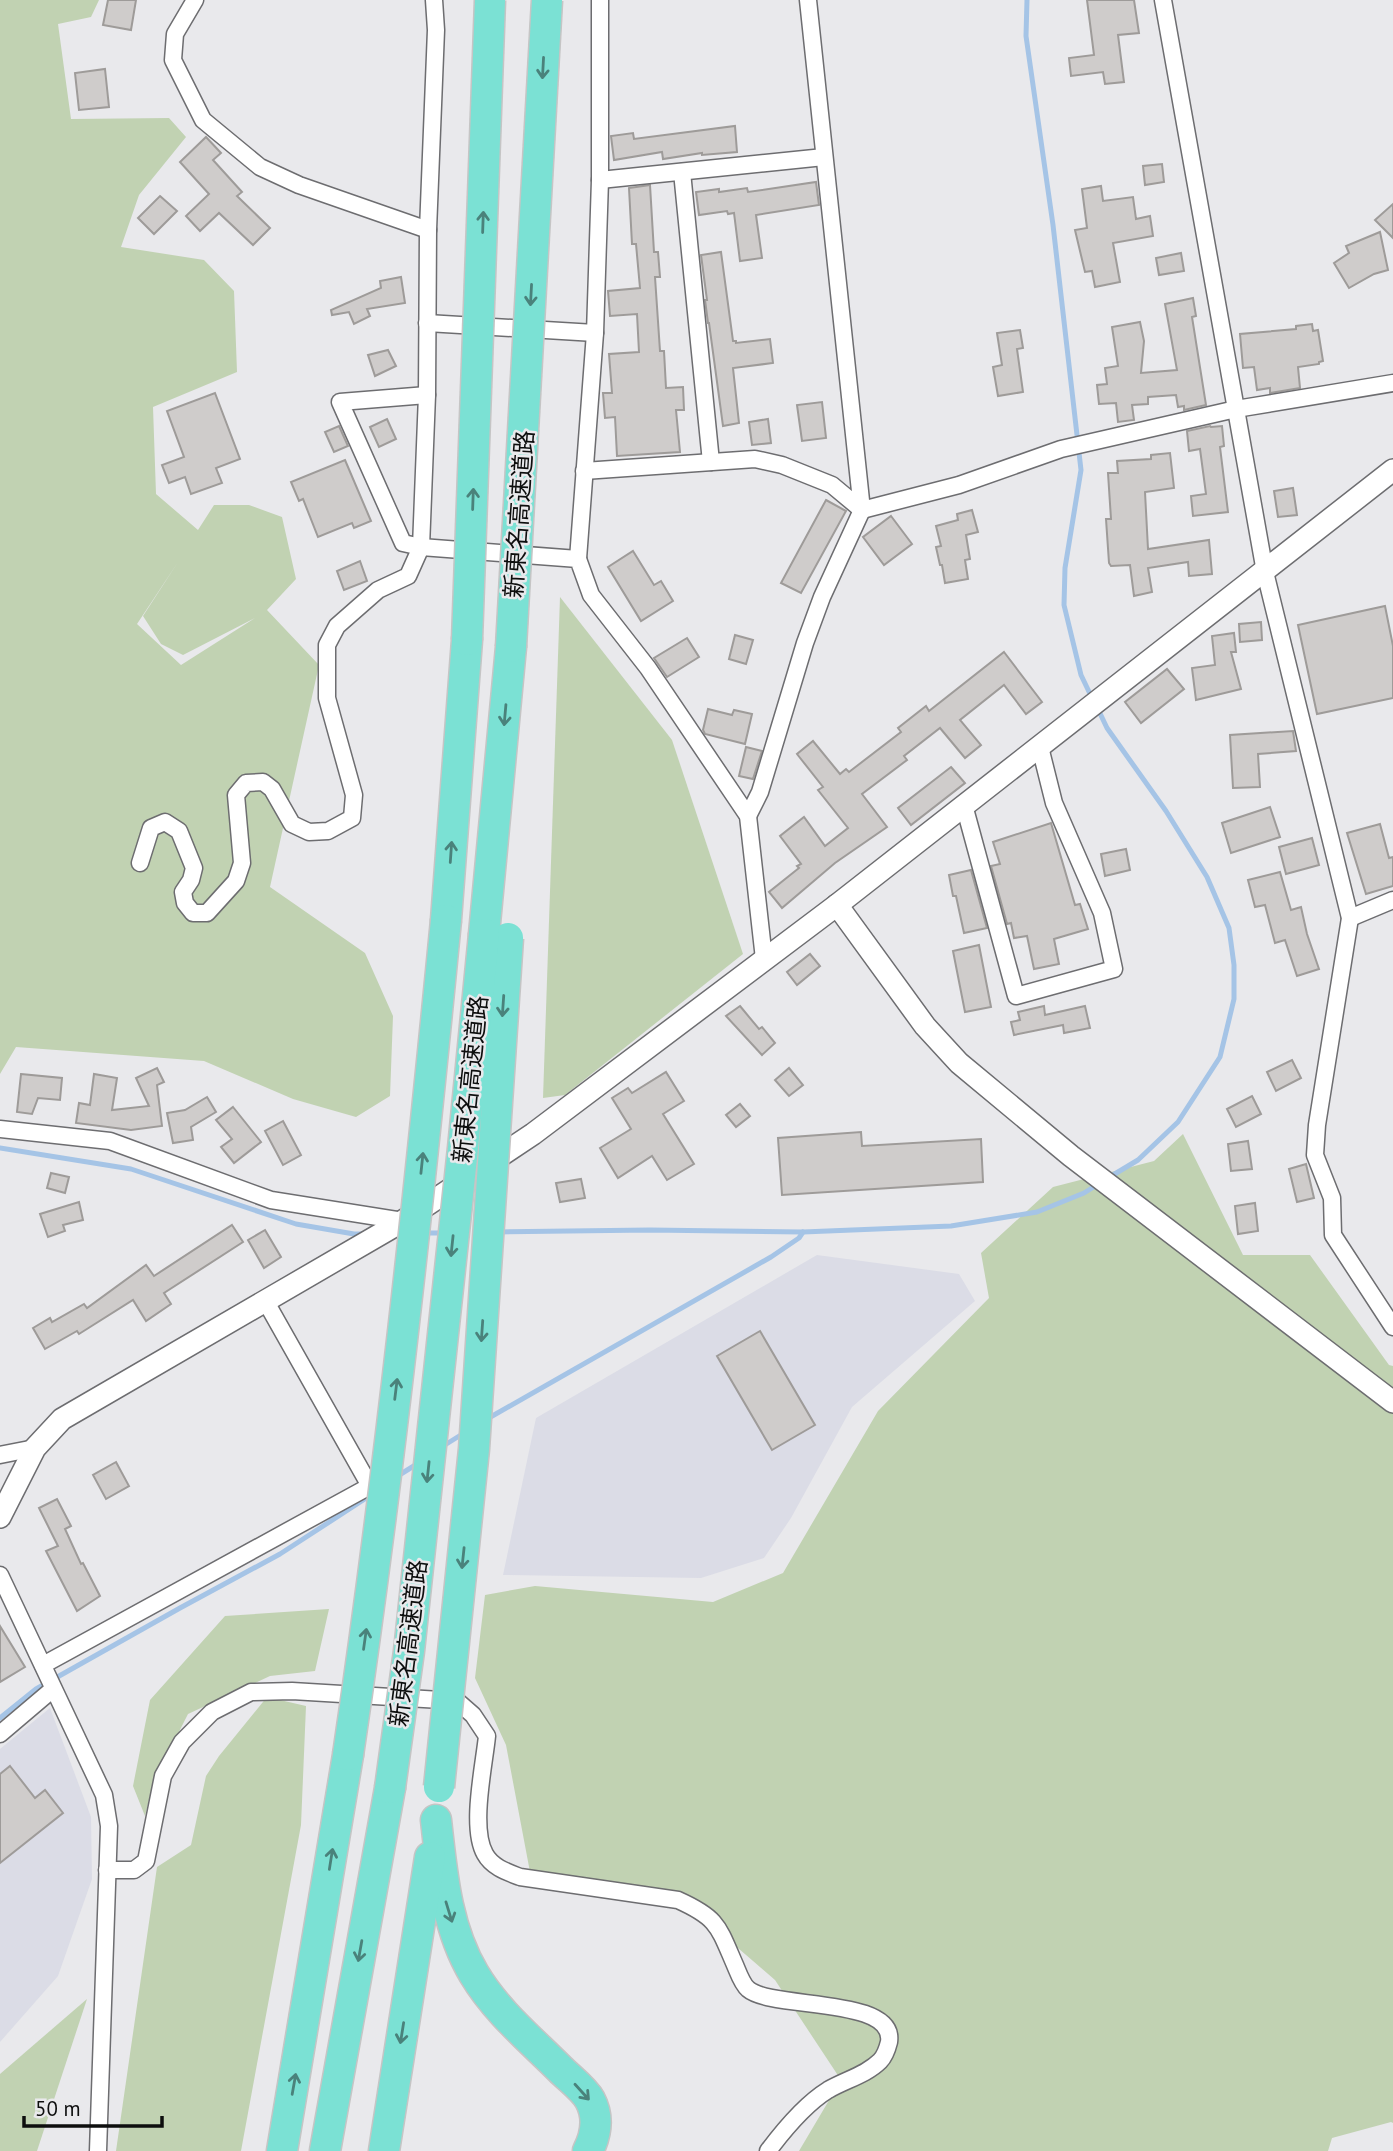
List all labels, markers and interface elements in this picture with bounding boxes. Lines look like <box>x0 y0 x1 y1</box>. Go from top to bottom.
one-way arrow <box>537 56 550 79</box>
one-way arrow <box>476 211 489 234</box>
one-way arrow <box>525 284 538 307</box>
street label: 新東名高速道路 <box>498 429 540 599</box>
one-way arrow <box>466 487 479 510</box>
one-way arrow <box>498 703 511 726</box>
one-way arrow <box>445 841 458 863</box>
street label: 新東名高速道路 <box>446 994 494 1164</box>
one-way arrow <box>496 995 509 1017</box>
one-way arrow <box>416 1152 429 1175</box>
one-way arrow <box>446 1234 459 1257</box>
one-way arrow <box>475 1319 488 1342</box>
one-way arrow <box>390 1378 403 1401</box>
one-way arrow <box>421 1460 434 1483</box>
one-way arrow <box>456 1546 469 1569</box>
street label: 新東名高速道路 <box>382 1558 434 1728</box>
one-way arrow <box>359 1628 372 1651</box>
one-way arrow <box>325 1848 338 1871</box>
one-way arrow <box>444 1900 457 1922</box>
one-way arrow <box>352 1940 366 1962</box>
one-way arrow <box>395 2021 408 2044</box>
one-way arrow <box>288 2073 301 2096</box>
one-way arrow <box>574 2083 590 2101</box>
scale bar <box>24 2084 163 2128</box>
text: 50 m <box>35 2095 81 2122</box>

